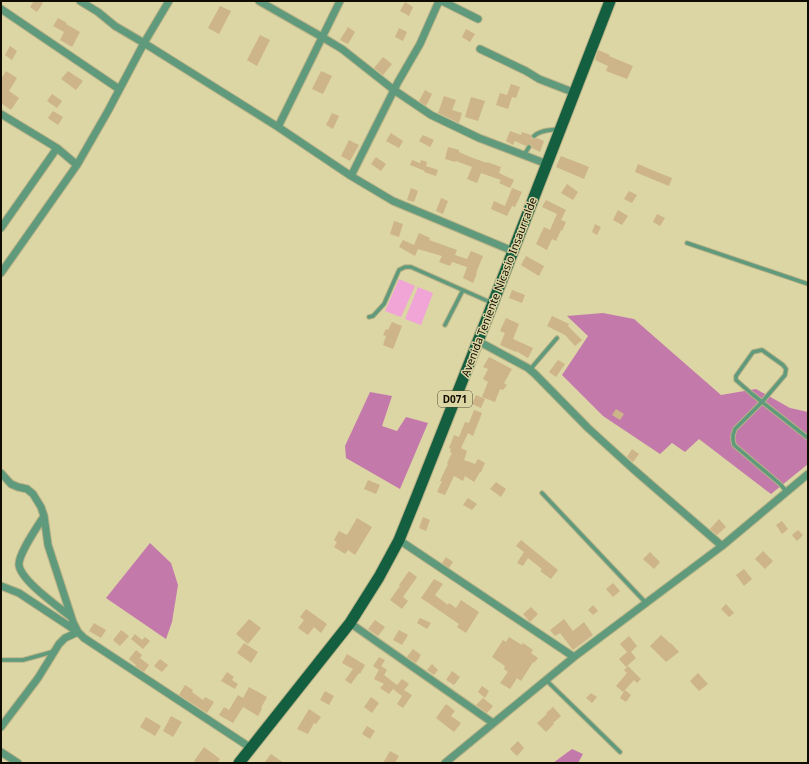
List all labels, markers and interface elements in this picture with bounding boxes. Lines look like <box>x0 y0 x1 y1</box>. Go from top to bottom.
street label: Avenida Teniente Nicasio Insaurralde <box>457 195 540 379</box>
road number: D071 <box>438 391 472 407</box>

